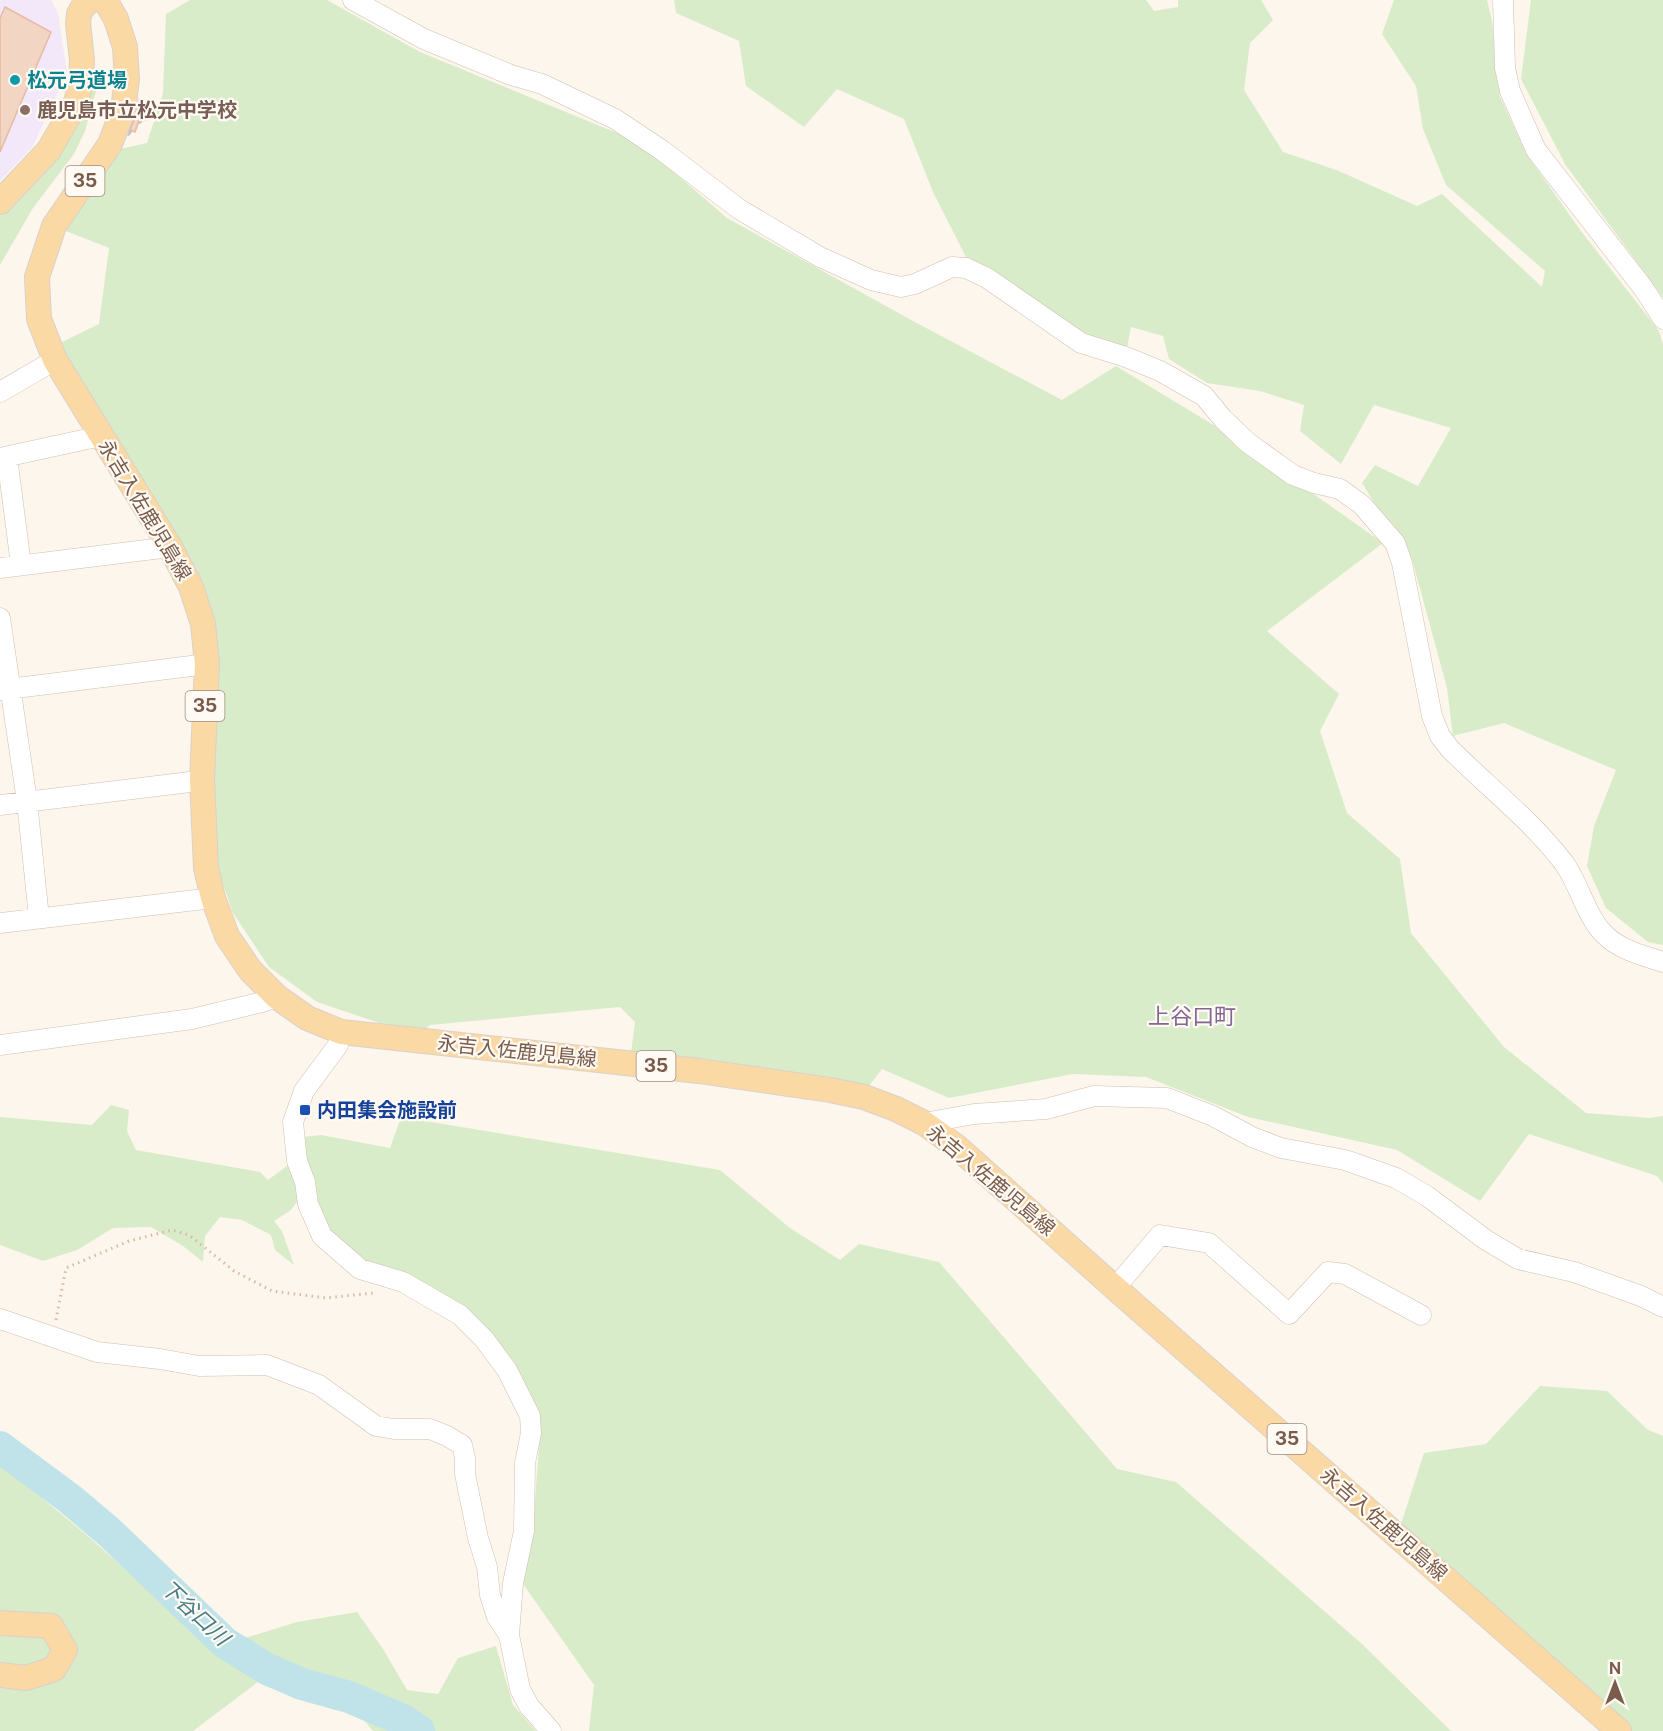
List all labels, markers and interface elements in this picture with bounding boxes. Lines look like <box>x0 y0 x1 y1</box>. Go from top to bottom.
place label: 松元弓道場 <box>27 68 127 92</box>
marker: 松元弓道場 <box>8 73 22 87</box>
place label: 鹿児島市立松元中学校 <box>37 98 237 122</box>
marker: 鹿児島市立松元中学校 <box>18 103 32 117</box>
road number: 35 <box>66 166 104 196</box>
street label: 永吉入佐鹿児島線 <box>94 435 196 585</box>
road number: 35 <box>186 691 224 721</box>
district label: 上谷口町 <box>1148 1003 1236 1029</box>
street label: 永吉入佐鹿児島線 <box>436 1031 598 1071</box>
road number: 35 <box>636 1051 676 1081</box>
place label: 内田集会施設前 <box>317 1098 457 1122</box>
marker: 内田集会施設前 <box>298 1103 312 1117</box>
street label: 永吉入佐鹿児島線 <box>922 1119 1060 1241</box>
road number: 35 <box>1268 1424 1306 1454</box>
street label: 永吉入佐鹿児島線 <box>1316 1462 1452 1586</box>
water label: 下谷口川 <box>156 1575 236 1652</box>
north arrow <box>1585 1653 1645 1713</box>
text: N <box>1609 1659 1621 1678</box>

